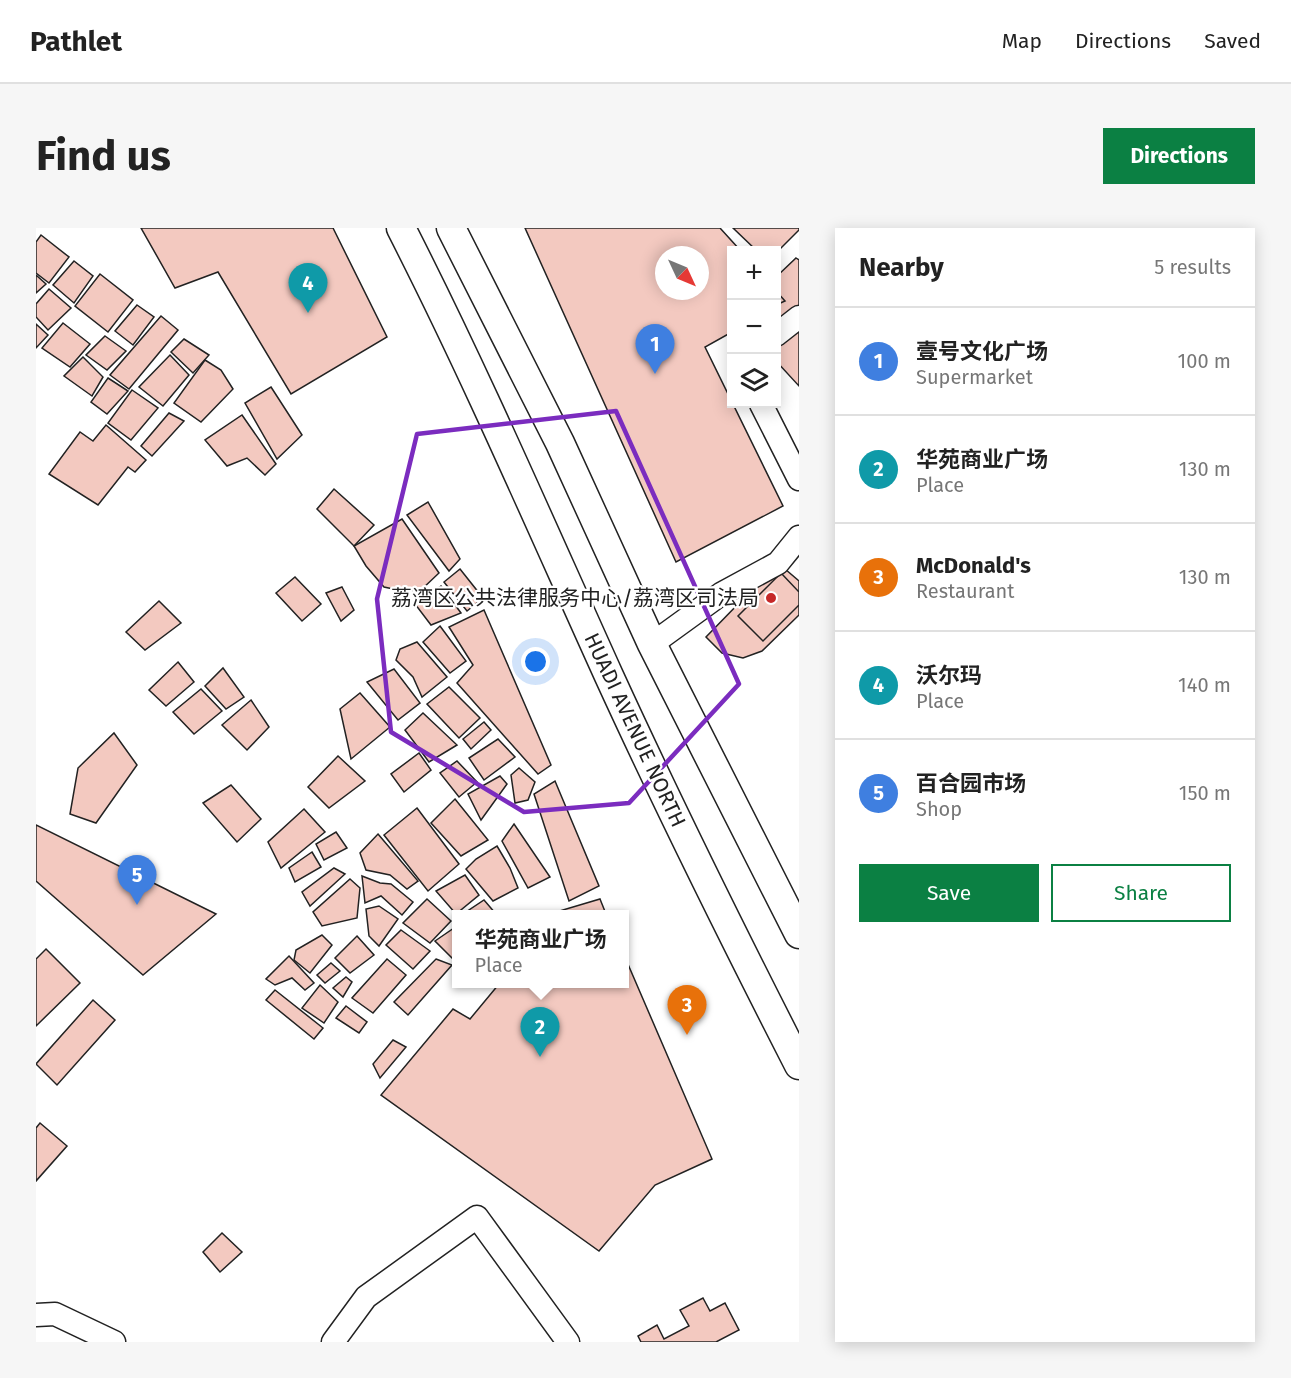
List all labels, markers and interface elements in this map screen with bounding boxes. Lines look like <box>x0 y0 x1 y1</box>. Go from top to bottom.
text: Pathlet <box>30 25 122 58</box>
text: Map <box>1002 28 1042 54</box>
text: Directions <box>1075 28 1171 54</box>
text: Saved <box>1204 28 1261 54</box>
button: Directions <box>1103 128 1255 184</box>
text: Find us <box>36 131 171 181</box>
north arrow <box>655 246 709 300</box>
map controls <box>727 246 781 408</box>
button: + <box>727 246 781 300</box>
text: Nearby <box>859 252 944 283</box>
text: 5 results <box>1154 255 1231 279</box>
pin: 4 <box>288 264 328 313</box>
button: − <box>727 300 781 354</box>
pin: 1 <box>636 324 674 374</box>
text: 壹号文化广场 <box>916 338 1048 365</box>
text: 1 <box>874 349 883 373</box>
text: 100 m <box>1178 349 1231 373</box>
button: layers <box>727 354 781 408</box>
text: Supermarket <box>916 365 1033 389</box>
text: 华苑商业广场 <box>916 446 1048 473</box>
text: 2 <box>873 457 884 481</box>
text: 130 m <box>1179 457 1231 481</box>
text: Place <box>916 473 964 497</box>
text: McDonald's <box>916 552 1031 579</box>
text: 3 <box>873 565 884 589</box>
text: 130 m <box>1179 565 1231 589</box>
text: Restaurant <box>916 579 1014 603</box>
place label: 荔湾区公共法律服务中心/荔湾区司法局 <box>391 585 759 611</box>
marker: 荔湾区公共法律服务中心/荔湾区司法局 <box>764 591 778 605</box>
street label: HUADI AVENUE NORTH <box>579 629 691 831</box>
your location <box>521 647 550 676</box>
text: 沃尔玛 <box>916 662 982 689</box>
text: 4 <box>873 673 884 697</box>
text: 140 m <box>1178 673 1231 697</box>
text: Place <box>916 689 964 713</box>
text: 百合园市场 <box>916 770 1026 797</box>
text: 5 <box>873 781 884 805</box>
text: 150 m <box>1179 781 1231 805</box>
text: Shop <box>916 797 962 821</box>
pin: 5 <box>118 856 156 905</box>
button: Save <box>859 864 1039 922</box>
button: Share <box>1051 864 1231 922</box>
popup <box>452 910 629 988</box>
text: 华苑商业广场 <box>474 926 607 953</box>
text: Place <box>474 953 523 977</box>
pin: 3 <box>668 986 706 1035</box>
pin: 2 <box>520 1008 560 1057</box>

